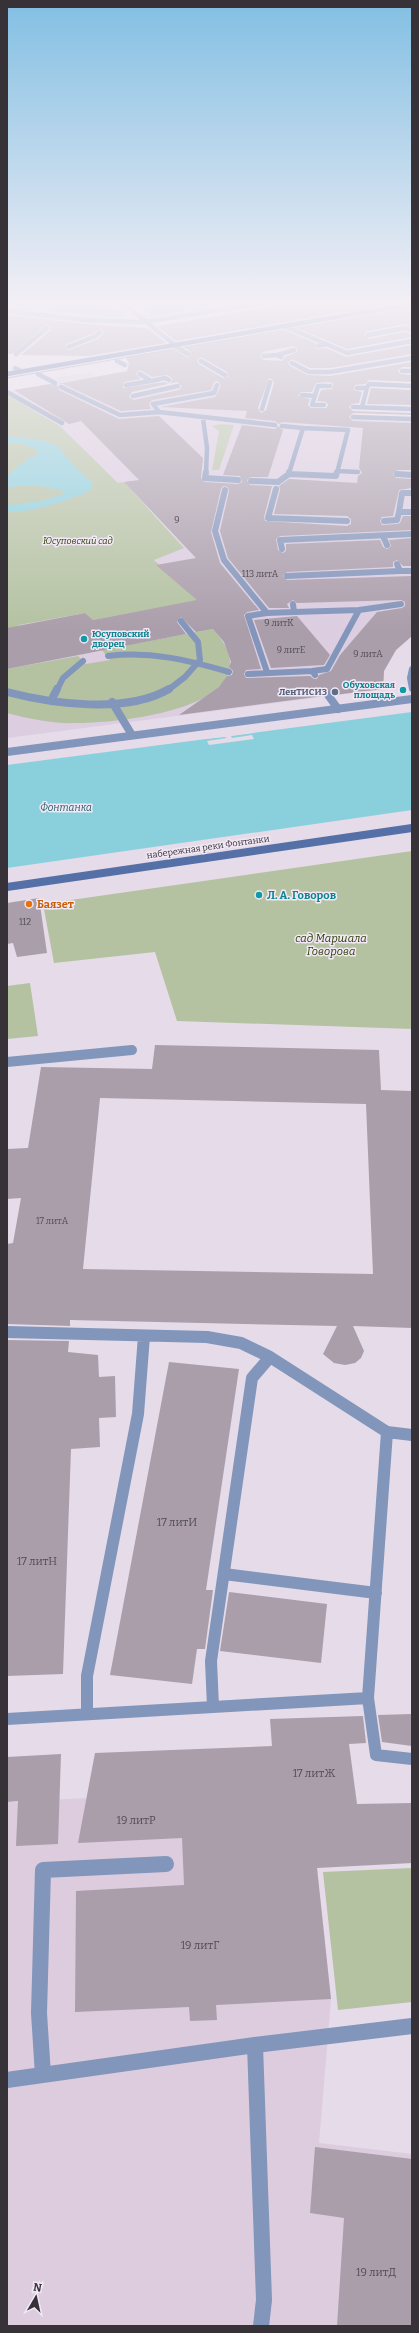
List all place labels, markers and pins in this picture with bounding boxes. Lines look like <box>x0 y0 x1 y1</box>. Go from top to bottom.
place label: Юсуповский дворец <box>92 629 149 649</box>
marker: Юсуповский дворец <box>79 634 89 644</box>
place label: Обуховская площадь <box>343 680 395 700</box>
marker: Обуховская площадь <box>398 685 408 695</box>
place label: ЛенТИСИЗ <box>279 687 327 697</box>
marker: ЛенТИСИЗ <box>330 687 340 697</box>
place label: Л. А. Говоров <box>267 889 337 902</box>
marker: Л. А. Говоров <box>254 890 264 900</box>
place label: Баязет <box>37 898 74 911</box>
marker: Баязет <box>24 899 34 909</box>

